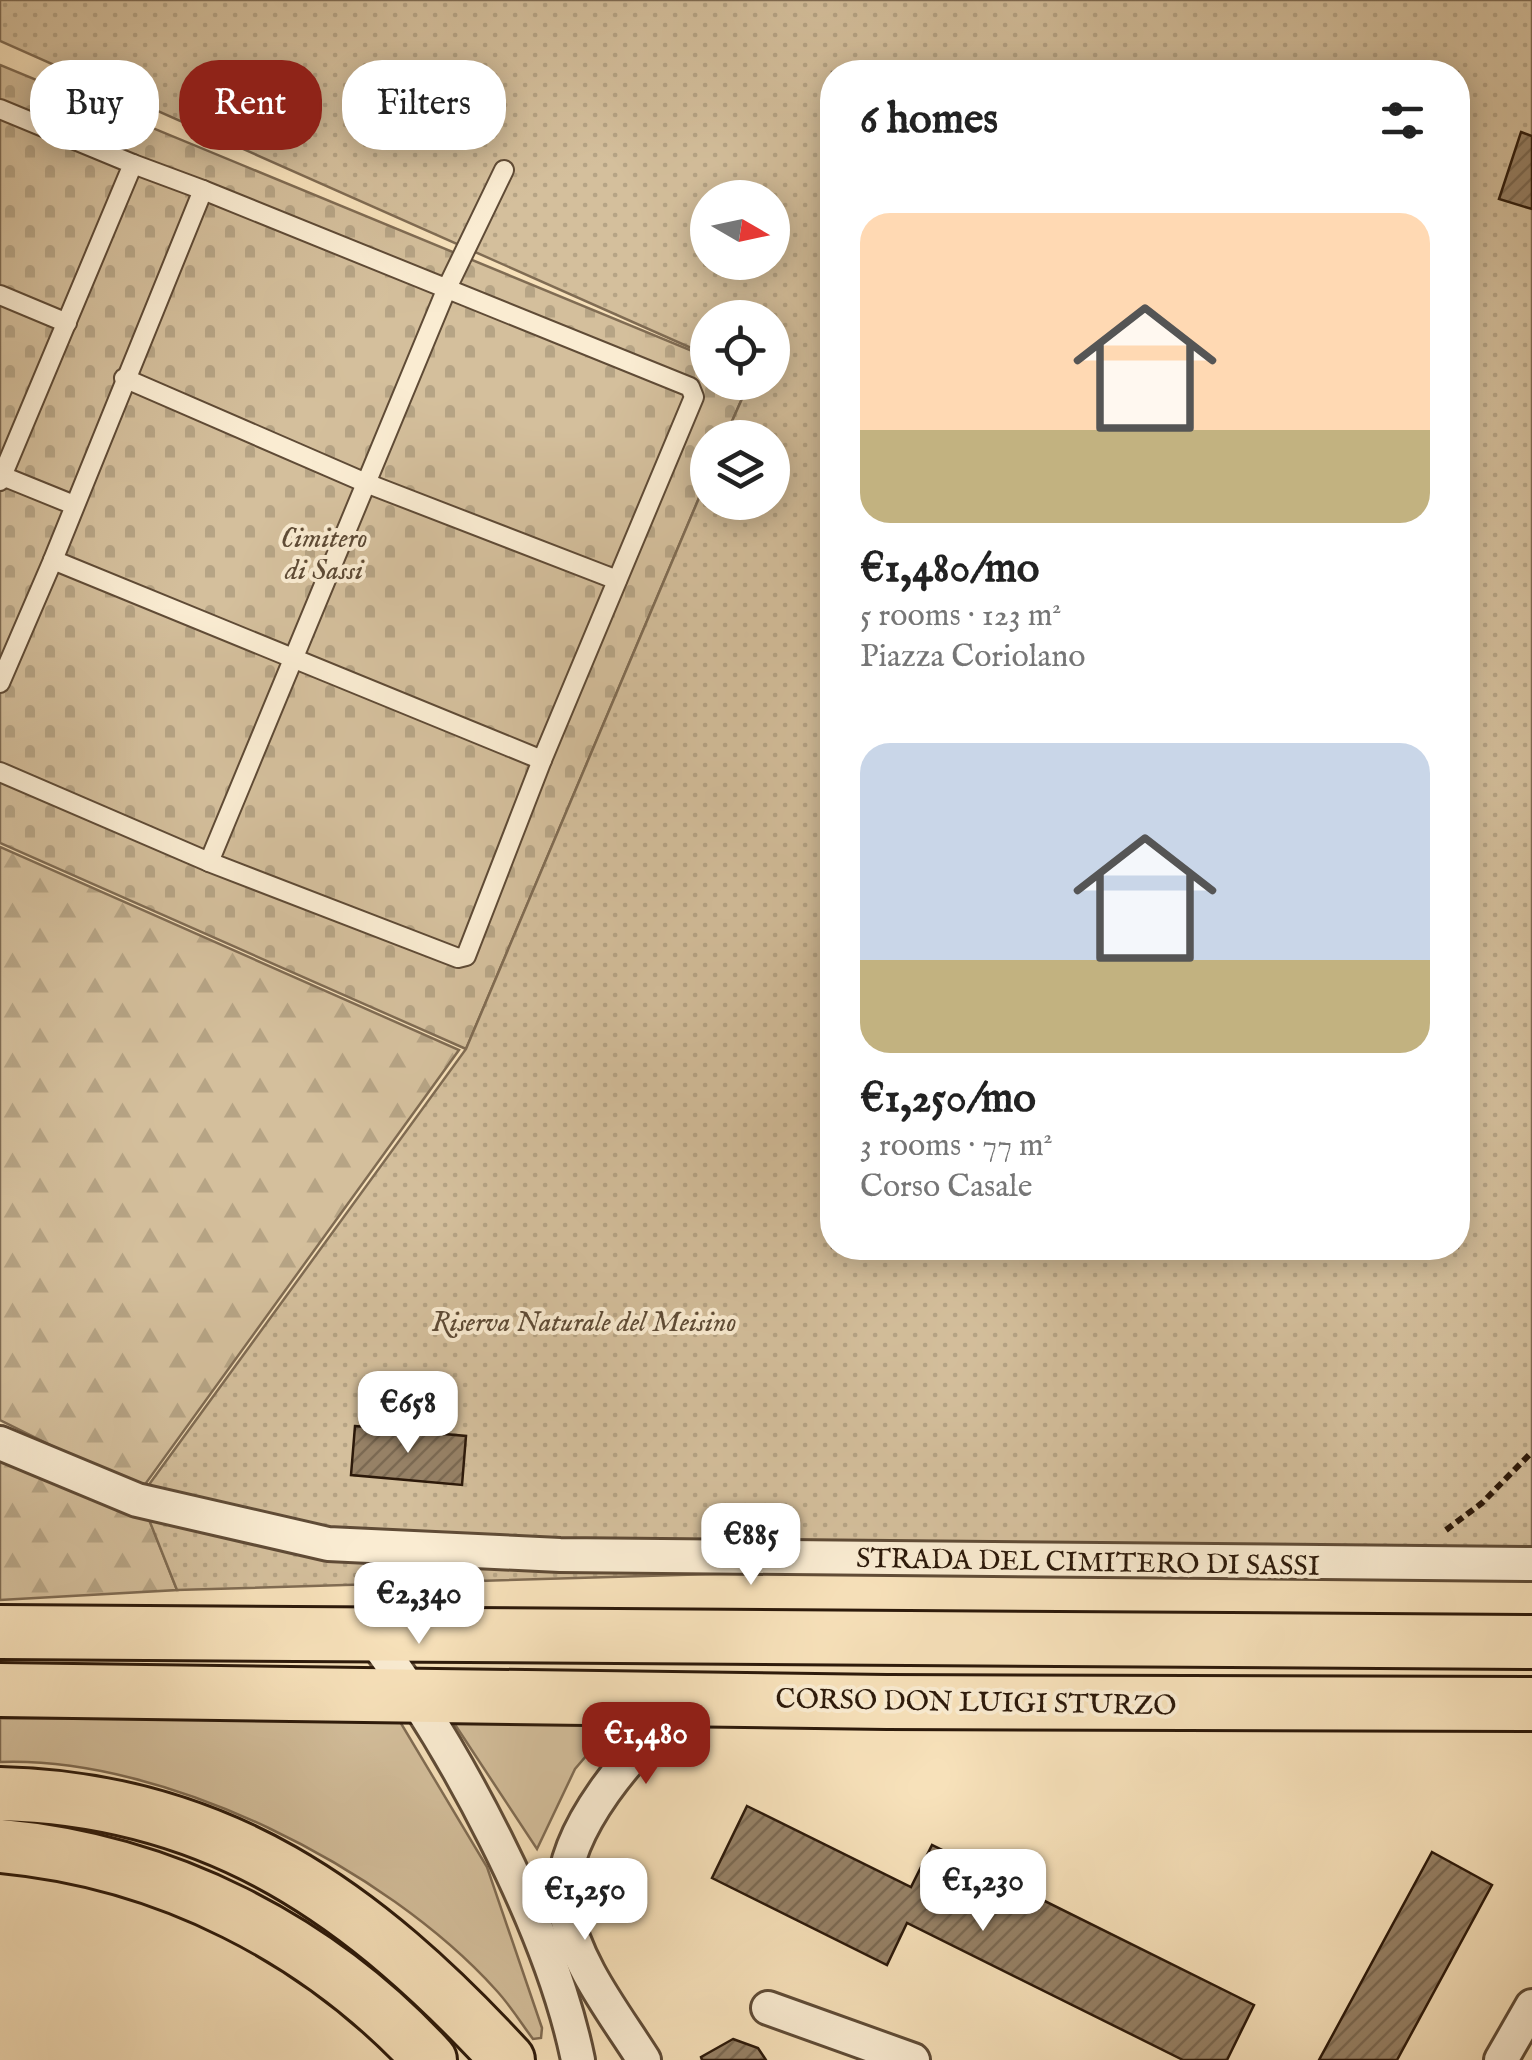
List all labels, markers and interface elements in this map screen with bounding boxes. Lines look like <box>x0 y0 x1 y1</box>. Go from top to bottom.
chip: Buy <box>30 60 159 150</box>
chip: Rent <box>179 60 322 150</box>
chip: Filters <box>342 60 506 150</box>
icon: filters <box>1375 93 1430 148</box>
text: 6 homes <box>860 94 998 147</box>
north arrow <box>690 180 790 280</box>
map controls <box>690 180 790 520</box>
icon: home <box>1055 278 1235 458</box>
button: locate <box>690 300 790 400</box>
button: layers <box>690 420 790 520</box>
park label: Cimitero di Sassi <box>280 522 368 589</box>
text: €1,480/mo <box>860 543 1039 596</box>
text: 5 rooms · 123 m² <box>860 596 1061 637</box>
text: Piazza Coriolano <box>860 637 1086 678</box>
icon: home <box>1055 808 1235 988</box>
text: €1,250/mo <box>860 1073 1036 1126</box>
text: 3 rooms · 77 m² <box>860 1126 1053 1167</box>
text: Corso Casale <box>860 1167 1032 1208</box>
park label: Riserva Naturale del Meisino <box>432 1306 736 1341</box>
pin: €658 <box>349 1371 467 1456</box>
text: €658 <box>380 1383 436 1424</box>
pin: €885 <box>692 1503 810 1588</box>
text: €885 <box>723 1515 779 1556</box>
street label: STRADA DEL CIMITERO DI SASSI <box>856 1542 1320 1585</box>
pin: €2,340 <box>338 1562 500 1647</box>
text: €2,340 <box>376 1574 462 1615</box>
street label: CORSO DON LUIGI STURZO <box>775 1683 1177 1724</box>
pin: €1,480 <box>565 1702 727 1787</box>
text: €1,480 <box>604 1714 688 1755</box>
pin: €1,230 <box>902 1849 1064 1934</box>
pin: €1,250 <box>504 1858 666 1943</box>
text: €1,230 <box>942 1861 1024 1902</box>
text: €1,250 <box>544 1870 626 1911</box>

